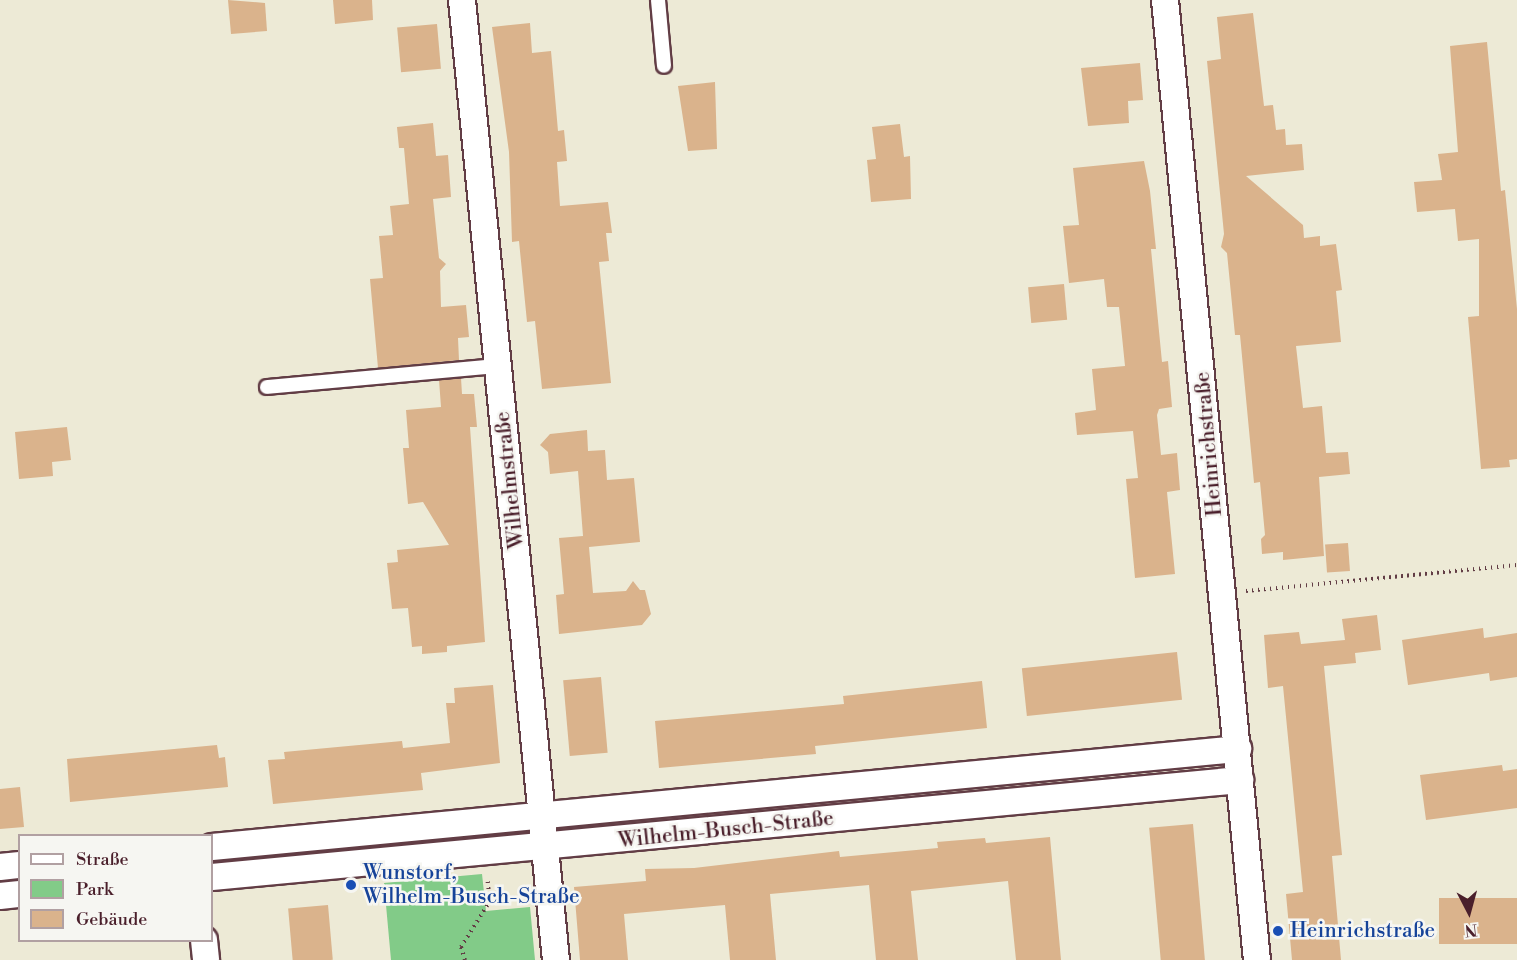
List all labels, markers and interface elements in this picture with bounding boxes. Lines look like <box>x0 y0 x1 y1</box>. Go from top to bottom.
street label: Heinrichstraße <box>1190 371 1228 517</box>
street label: Wilhelmstraße <box>490 410 530 550</box>
street label: Wilhelm-Busch-Straße <box>617 806 835 854</box>
legend <box>18 834 213 942</box>
text: Straße <box>76 848 129 871</box>
place label: Wunstorf, Wilhelm-Busch-Straße <box>363 860 580 910</box>
text: Park <box>76 878 113 901</box>
marker: Wunstorf, Wilhelm-Busch-Straße <box>344 878 358 892</box>
north arrow <box>1439 882 1499 942</box>
text: Gebäude <box>76 908 147 931</box>
place label: Heinrichstraße <box>1290 918 1435 944</box>
text: N <box>1464 919 1478 941</box>
marker: Heinrichstraße <box>1271 924 1285 938</box>

